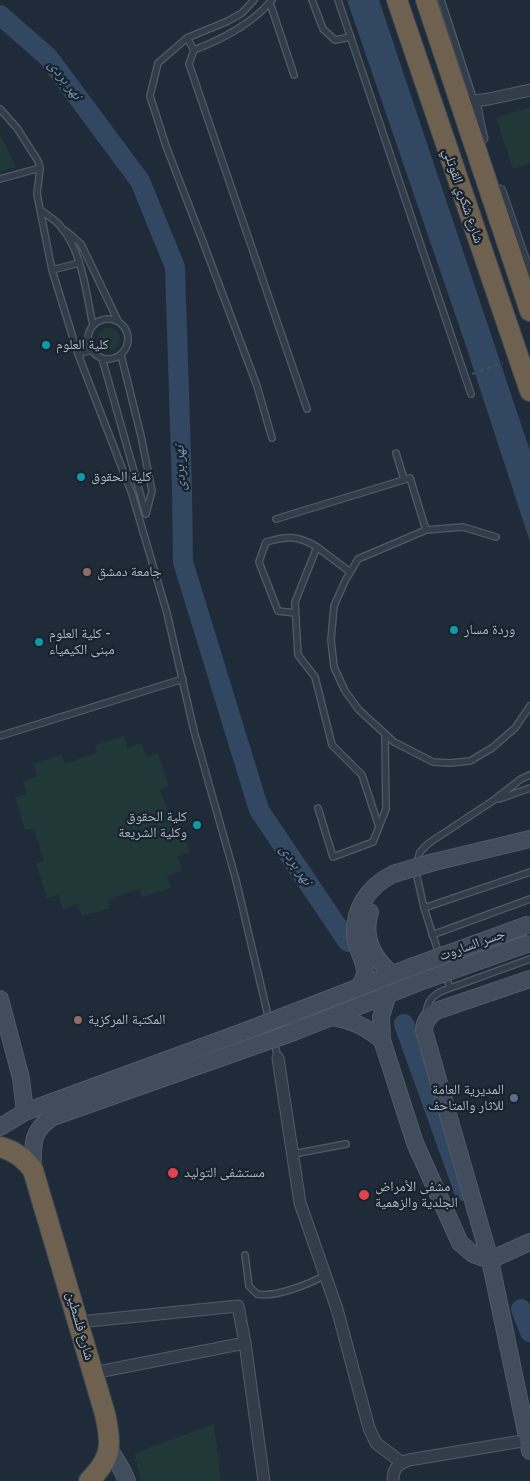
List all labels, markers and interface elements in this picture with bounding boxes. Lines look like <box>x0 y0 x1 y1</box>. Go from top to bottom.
water label: نهر بردى <box>44 57 86 103</box>
street label: شارع شكري القوتلي <box>439 146 487 246</box>
place label: كلية العلوم <box>56 337 109 353</box>
marker: كلية العلوم <box>40 339 52 351</box>
water label: نهر بردى <box>170 445 190 491</box>
place label: كلية الحقوق <box>91 469 152 485</box>
marker: كلية الحقوق <box>75 471 87 483</box>
place label: جامعة دمشق <box>97 564 162 580</box>
marker: جامعة دمشق <box>81 566 93 578</box>
place label: وردة مسار <box>464 622 515 638</box>
marker: وردة مسار <box>448 624 460 636</box>
place label: كلية العلوم - مبنى الكيمياء <box>49 626 115 658</box>
marker: كلية العلوم - مبنى الكيمياء <box>33 636 45 648</box>
place label: كلية الحقوق وكلية الشريعة <box>118 809 187 842</box>
marker: كلية الحقوق وكلية الشريعة <box>191 819 203 831</box>
water label: نهر بردى <box>276 841 316 889</box>
street label: جسر الساروت <box>437 925 507 965</box>
place label: المكتبة المركزية <box>88 1012 166 1028</box>
marker: المكتبة المركزية <box>72 1014 84 1026</box>
place label: المديرية العامة للاثار والمتاحف <box>428 1082 504 1114</box>
marker: المديرية العامة للاثار والمتاحف <box>508 1092 520 1104</box>
place label: مستشفى التوليد <box>184 1165 265 1181</box>
marker: مستشفى التوليد <box>166 1166 180 1180</box>
place label: مشفى الأمراض الجلدية والزهمية <box>375 1179 458 1212</box>
marker: مشفى الأمراض الجلدية والزهمية <box>357 1188 371 1202</box>
street label: شارع فلسطين <box>62 1290 98 1362</box>

